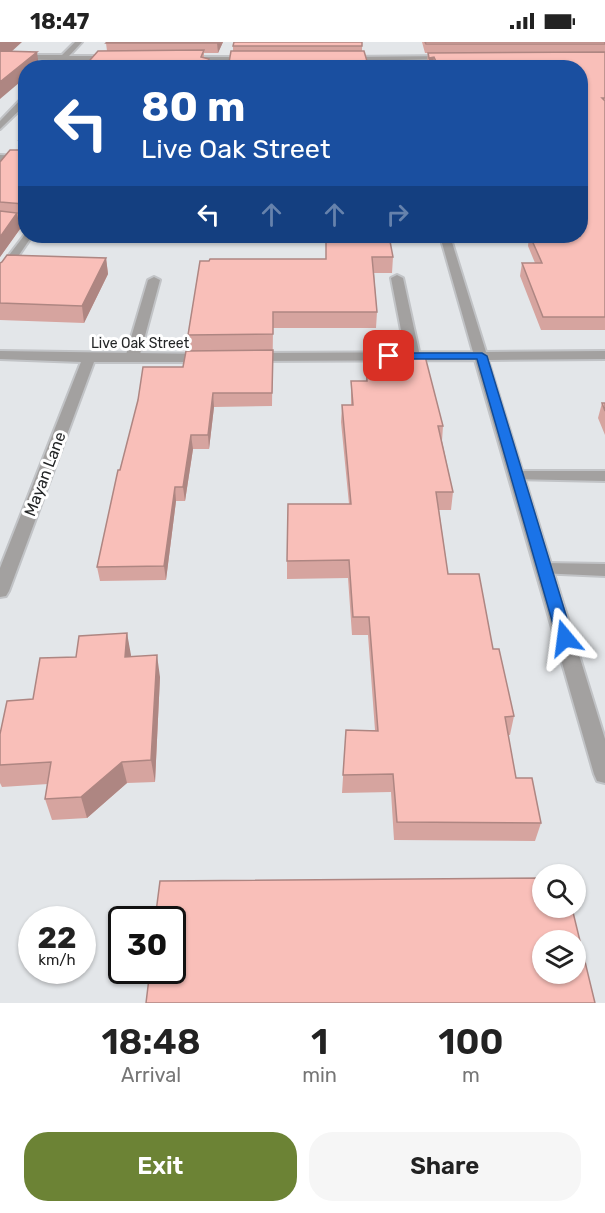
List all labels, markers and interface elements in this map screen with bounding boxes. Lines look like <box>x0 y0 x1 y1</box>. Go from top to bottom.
text: 18:47 <box>30 8 89 35</box>
text: 80 m <box>141 82 245 132</box>
icon: left <box>42 84 120 162</box>
text: Live Oak Street <box>141 133 330 165</box>
icon: left <box>192 198 225 231</box>
icon: ahead <box>255 198 288 231</box>
icon: ahead <box>318 198 351 231</box>
icon: right <box>381 198 414 231</box>
pin <box>363 330 414 381</box>
street label: Live Oak Street <box>91 335 190 352</box>
icon: arrive <box>372 339 405 372</box>
street label: Mayan Lane <box>20 429 70 519</box>
position arrow <box>533 606 597 670</box>
map controls <box>532 864 586 984</box>
button: search <box>532 864 586 918</box>
speed limit sign: 30 <box>108 906 186 984</box>
text: 22 <box>38 920 77 956</box>
button: layers <box>532 930 586 984</box>
text: km/h <box>38 951 76 969</box>
text: 18:48 <box>101 1020 201 1063</box>
text: 1 <box>311 1020 328 1063</box>
text: 100 <box>438 1020 504 1063</box>
text: Arrival <box>121 1063 181 1087</box>
text: min <box>302 1063 337 1087</box>
text: m <box>462 1063 480 1087</box>
button: Exit <box>24 1132 297 1201</box>
button: Share <box>309 1132 581 1201</box>

